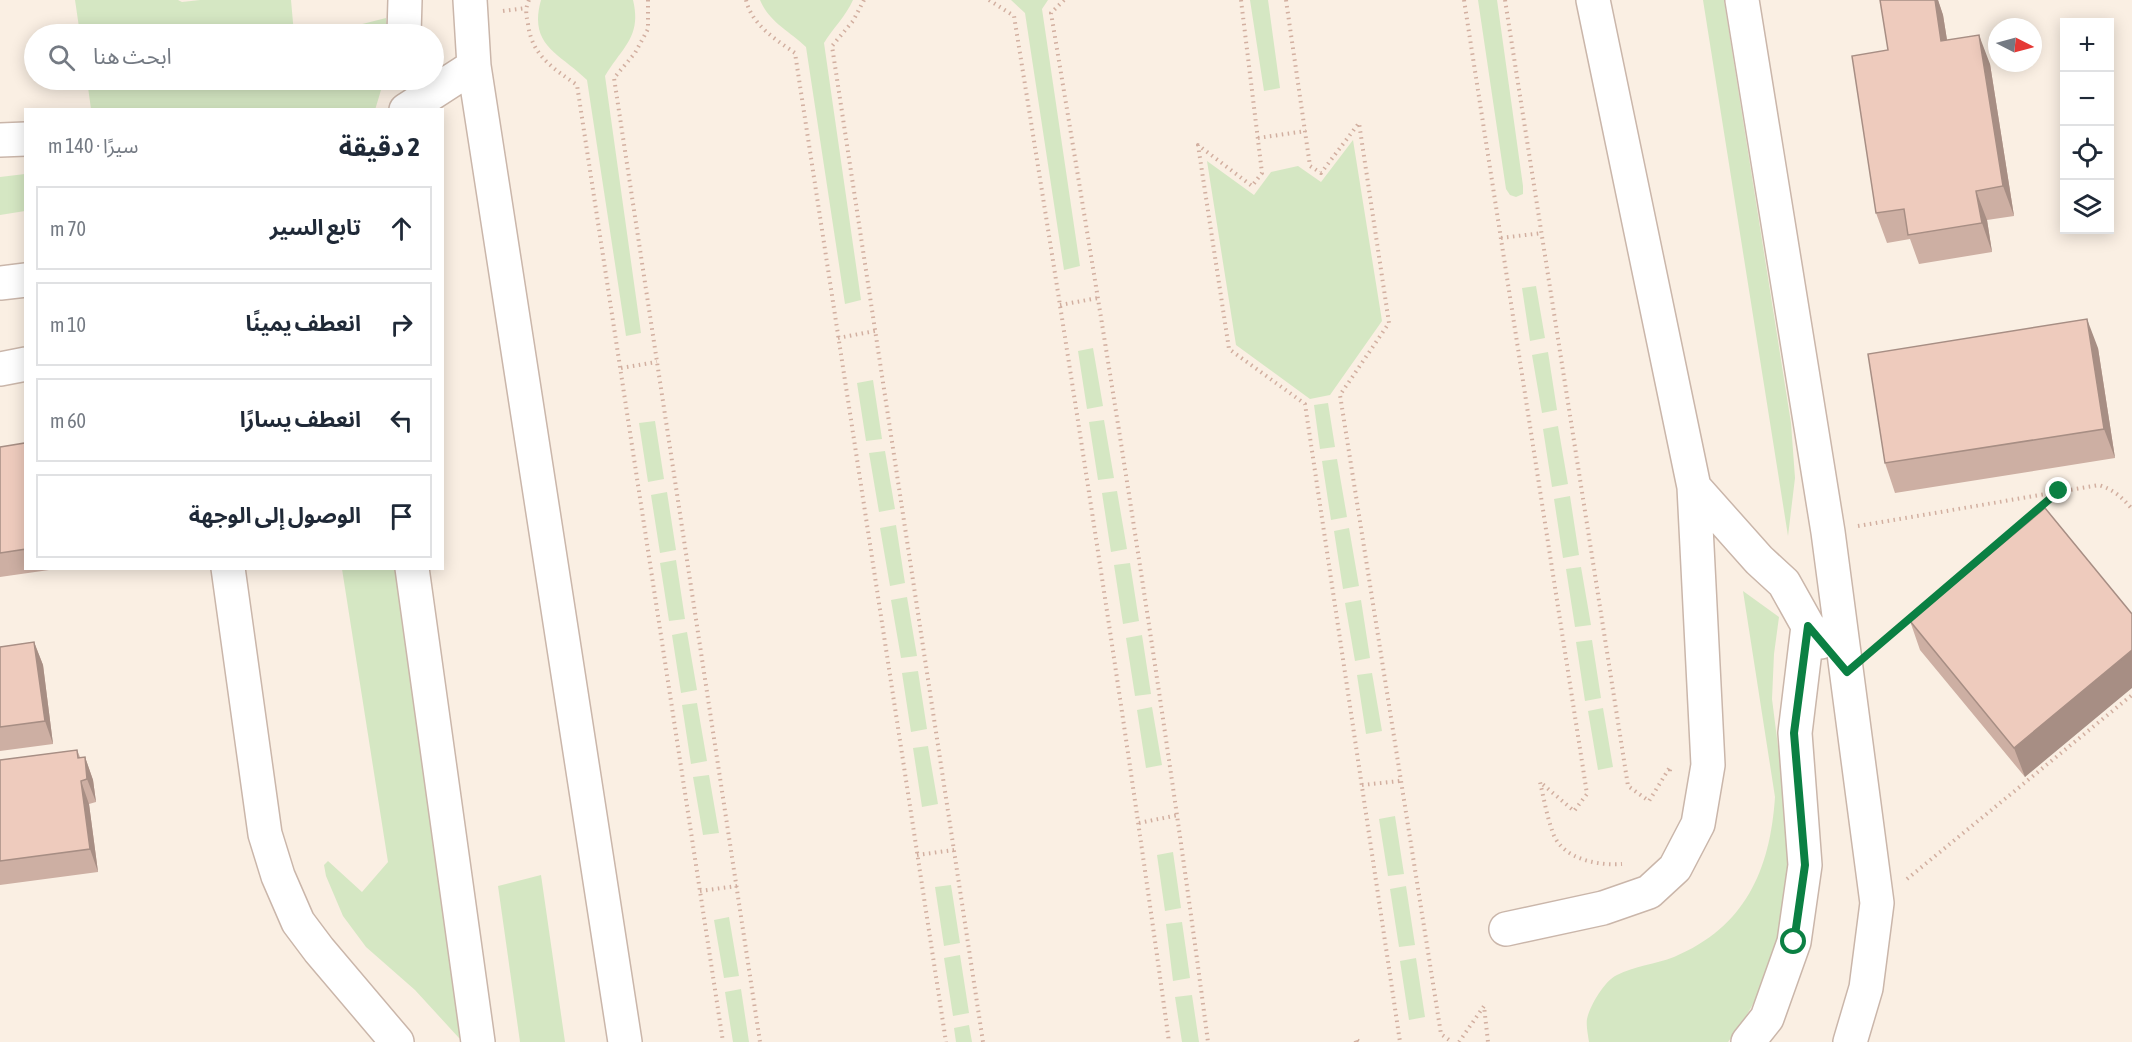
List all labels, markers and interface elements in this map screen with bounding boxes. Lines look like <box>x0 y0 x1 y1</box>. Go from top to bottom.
north arrow <box>1988 18 2042 72</box>
map controls <box>2060 18 2114 234</box>
button: + <box>2060 18 2114 72</box>
search box <box>24 24 444 90</box>
icon: search <box>45 41 78 74</box>
text: ابحث هنا <box>93 43 172 69</box>
button: − <box>2060 72 2114 126</box>
button: locate <box>2060 126 2114 180</box>
text: 2 دقيقة <box>339 132 420 162</box>
text: سيرًا · 140 m <box>48 134 138 157</box>
button: layers <box>2060 180 2114 234</box>
icon: ahead <box>385 212 418 245</box>
text: تابع السير <box>270 214 361 240</box>
text: 70 m <box>50 217 86 240</box>
icon: right <box>385 308 418 341</box>
text: انعطف يمينًا <box>245 310 361 336</box>
text: 10 m <box>50 313 86 336</box>
icon: left <box>385 404 418 437</box>
text: انعطف يسارًا <box>240 406 361 432</box>
text: 60 m <box>50 409 86 432</box>
route end <box>2045 477 2071 503</box>
icon: arrive <box>385 500 418 533</box>
text: الوصول إلى الوجهة <box>189 502 361 528</box>
route start <box>1780 928 1806 954</box>

